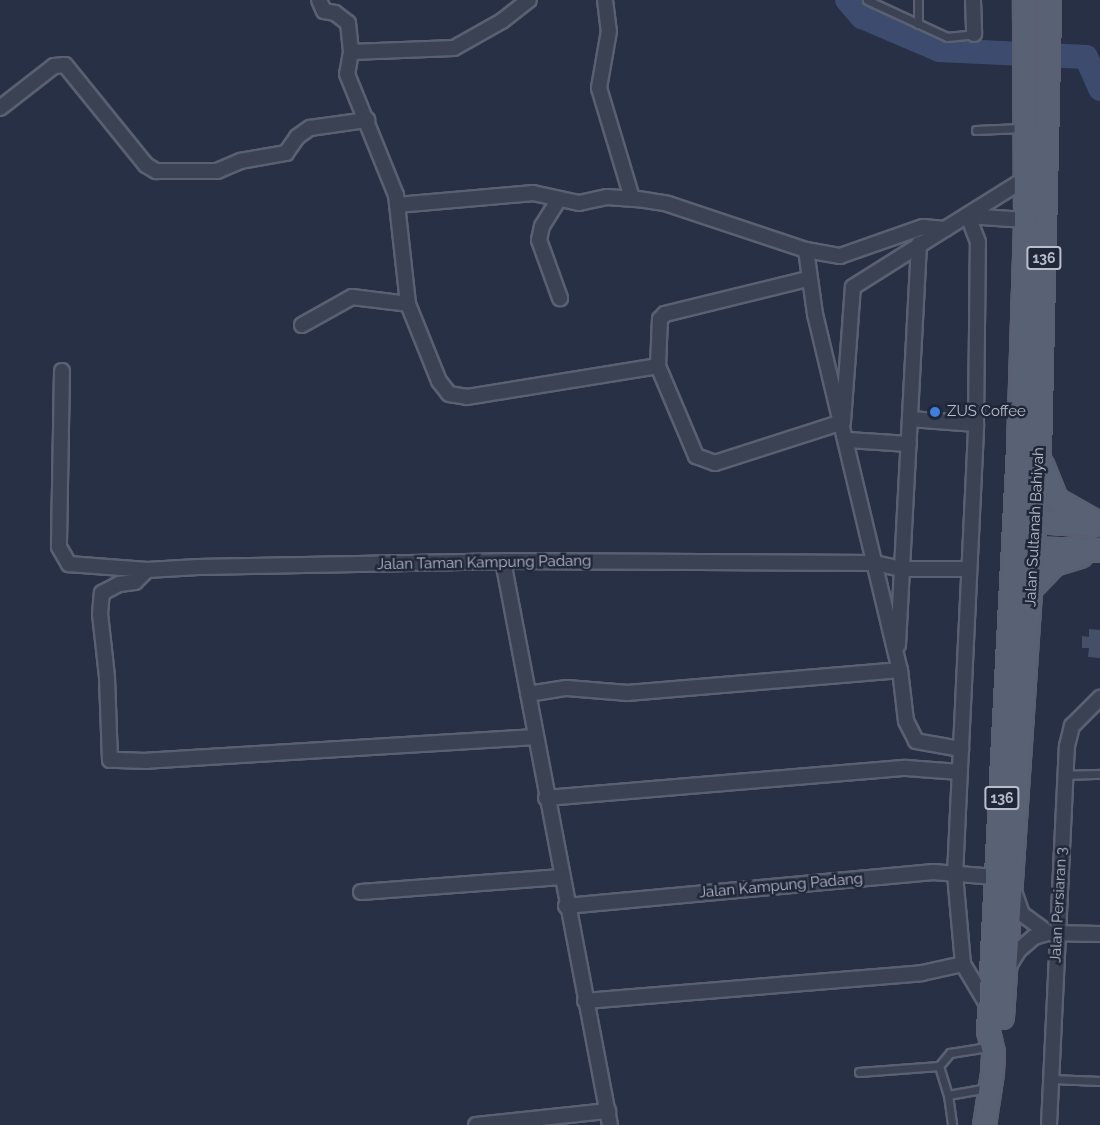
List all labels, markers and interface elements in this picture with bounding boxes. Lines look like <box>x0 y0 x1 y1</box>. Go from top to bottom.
road number: 136 <box>1026 247 1062 269</box>
place label: ZUS Coffee <box>947 403 1026 421</box>
marker: ZUS Coffee <box>928 405 942 419</box>
street label: Jalan Sultanah Bahiyah <box>1022 447 1048 607</box>
street label: Jalan Taman Kampung Padang <box>376 552 592 574</box>
road number: 136 <box>984 787 1020 809</box>
street label: Jalan Persiaran 3 <box>1047 847 1071 963</box>
street label: Jalan Kampung Padang <box>698 870 864 902</box>

